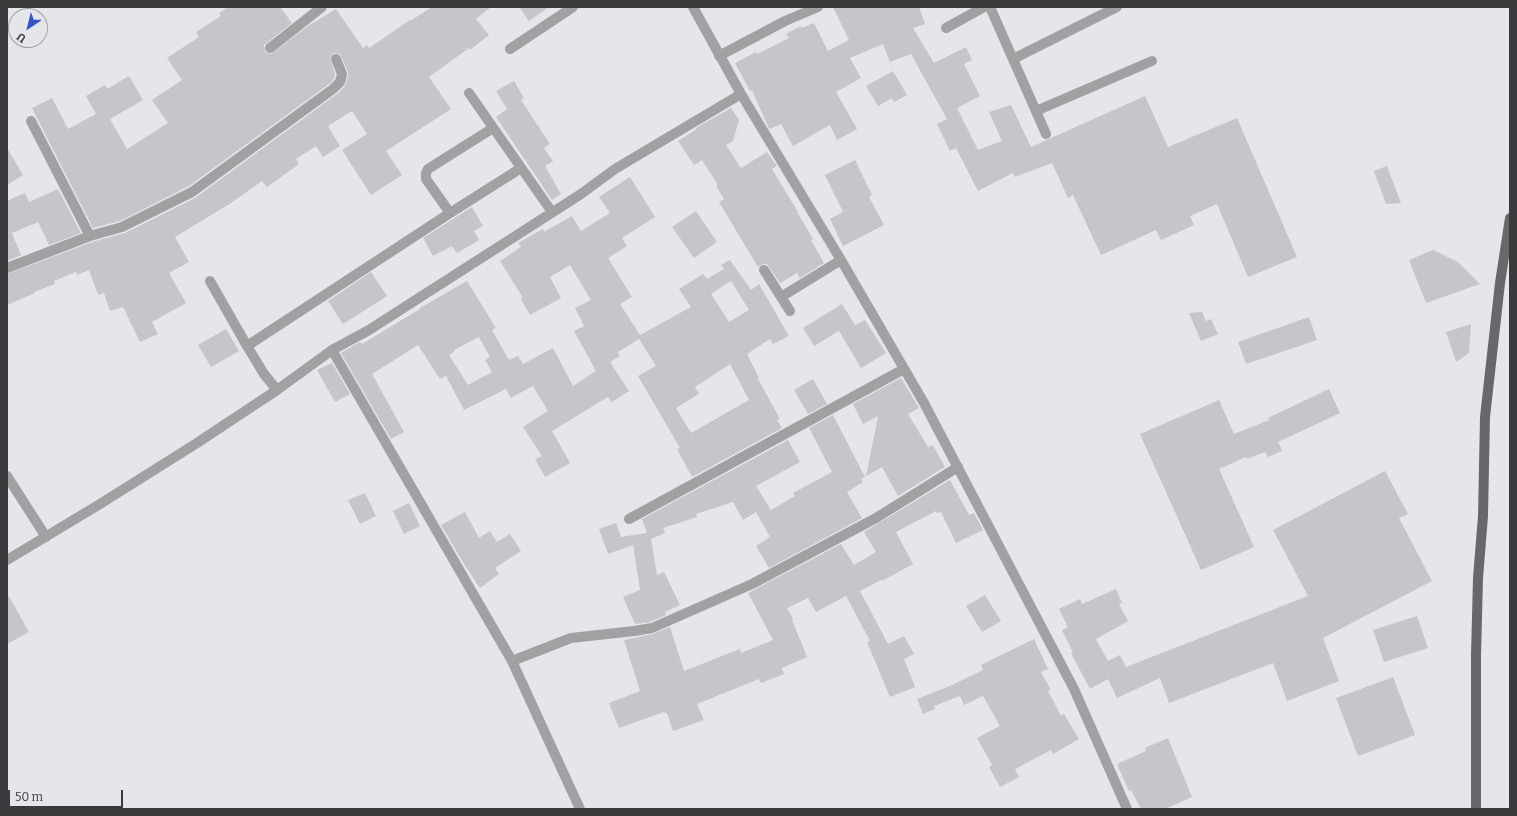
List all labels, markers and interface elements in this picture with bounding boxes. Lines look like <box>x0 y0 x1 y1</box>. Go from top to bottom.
north arrow <box>8 8 48 48</box>
text: U <box>14 30 28 45</box>
scale bar <box>10 782 125 808</box>
text: 50 m <box>15 790 43 804</box>

